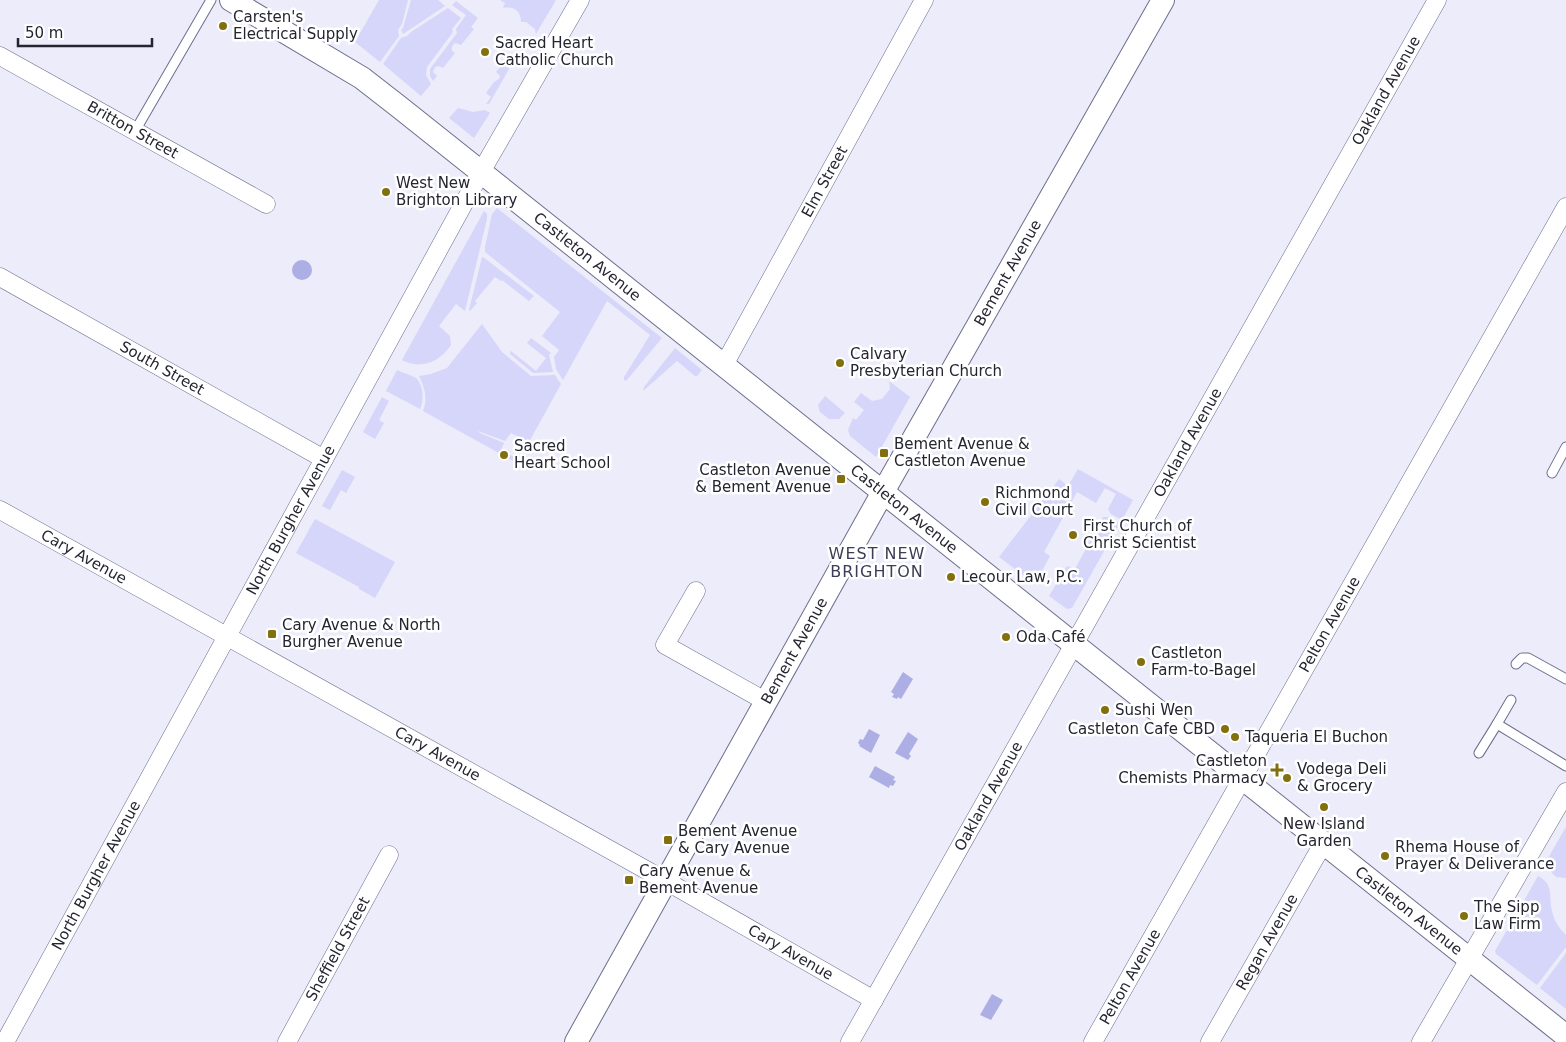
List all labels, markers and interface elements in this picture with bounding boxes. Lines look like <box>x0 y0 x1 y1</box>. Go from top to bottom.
place label: Carsten's Electrical Supply <box>233 8 358 43</box>
scale bar <box>18 15 151 47</box>
marker: Carsten's Electrical Supply <box>217 20 229 32</box>
text: 50 m <box>25 24 63 42</box>
street label: Oakland Avenue <box>1348 33 1424 148</box>
place label: Sacred Heart Catholic Church <box>495 34 614 69</box>
marker: Sacred Heart Catholic Church <box>479 46 491 58</box>
street label: Britton Street <box>84 97 182 163</box>
street label: Elm Street <box>798 143 851 221</box>
place label: West New Brighton Library <box>396 174 518 209</box>
marker: West New Brighton Library <box>380 186 392 198</box>
street label: Castleton Avenue <box>530 209 644 305</box>
street label: Bement Avenue <box>970 217 1045 329</box>
street label: South Street <box>117 337 208 399</box>
place label: Calvary Presbyterian Church <box>850 345 1002 380</box>
marker: Calvary Presbyterian Church <box>834 357 846 369</box>
street label: Oakland Avenue <box>1150 385 1226 500</box>
place label: Bement Avenue & Castleton Avenue <box>894 435 1030 470</box>
place label: Sacred Heart School <box>514 437 610 472</box>
street label: North Burgher Avenue <box>242 442 339 598</box>
marker: Bement Avenue & Castleton Avenue <box>878 447 890 459</box>
marker: Sacred Heart School <box>498 449 510 461</box>
place label: Castleton Avenue & Bement Avenue <box>695 461 831 496</box>
street label: Castleton Avenue <box>847 461 961 557</box>
marker: Castleton Avenue & Bement Avenue <box>835 473 847 485</box>
place label: Richmond Civil Court <box>995 484 1073 519</box>
marker: Richmond Civil Court <box>979 496 991 508</box>
place label: First Church of Christ Scientist <box>1083 517 1196 552</box>
street label: Cary Avenue <box>38 526 130 588</box>
marker: First Church of Christ Scientist <box>1067 529 1079 541</box>
district label: WEST NEW BRIGHTON <box>829 544 925 581</box>
place label: Lecour Law, P.C. <box>961 568 1082 586</box>
marker: Lecour Law, P.C. <box>945 571 957 583</box>
street label: Pelton Avenue <box>1295 573 1364 675</box>
street label: Bement Avenue <box>757 594 831 707</box>
place label: Cary Avenue & North Burgher Avenue <box>282 616 440 651</box>
marker: Cary Avenue & North Burgher Avenue <box>266 628 278 640</box>
place label: Oda Café <box>1016 628 1085 646</box>
marker: Oda Café <box>1000 631 1012 643</box>
place label: Castleton Farm-to-Bagel <box>1151 644 1256 679</box>
marker: Castleton Farm-to-Bagel <box>1135 656 1147 668</box>
place label: Sushi Wen <box>1115 701 1193 719</box>
marker: Sushi Wen <box>1099 704 1111 716</box>
place label: Castleton Cafe CBD <box>1068 720 1215 738</box>
street label: Cary Avenue <box>392 723 484 785</box>
marker: Castleton Cafe CBD <box>1219 723 1231 735</box>
place label: Taqueria El Buchon <box>1244 728 1388 746</box>
marker: Taqueria El Buchon <box>1229 731 1241 743</box>
street label: Oakland Avenue <box>950 738 1026 854</box>
place label: Castleton Chemists Pharmacy <box>1118 752 1267 787</box>
place label: Vodega Deli & Grocery <box>1297 760 1387 795</box>
marker: Castleton Chemists Pharmacy <box>1271 764 1283 776</box>
marker: Vodega Deli & Grocery <box>1281 772 1293 784</box>
street label: North Burgher Avenue <box>48 798 144 953</box>
marker: New Island Garden <box>1318 801 1330 813</box>
place label: New Island Garden <box>1283 815 1365 850</box>
place label: Bement Avenue & Cary Avenue <box>678 822 797 857</box>
marker: Bement Avenue & Cary Avenue <box>662 834 674 846</box>
place label: Rhema House of Prayer & Deliverance <box>1395 838 1554 873</box>
marker: Rhema House of Prayer & Deliverance <box>1379 850 1391 862</box>
place label: Cary Avenue & Bement Avenue <box>639 862 758 897</box>
street label: Castleton Avenue <box>1351 863 1466 959</box>
marker: Cary Avenue & Bement Avenue <box>623 874 635 886</box>
street label: Regan Avenue <box>1232 891 1301 993</box>
street label: Sheffield Street <box>302 894 374 1004</box>
place label: The Sipp Law Firm <box>1473 898 1541 933</box>
marker: The Sipp Law Firm <box>1458 910 1470 922</box>
street label: Cary Avenue <box>745 921 837 984</box>
street label: Pelton Avenue <box>1096 926 1164 1028</box>

